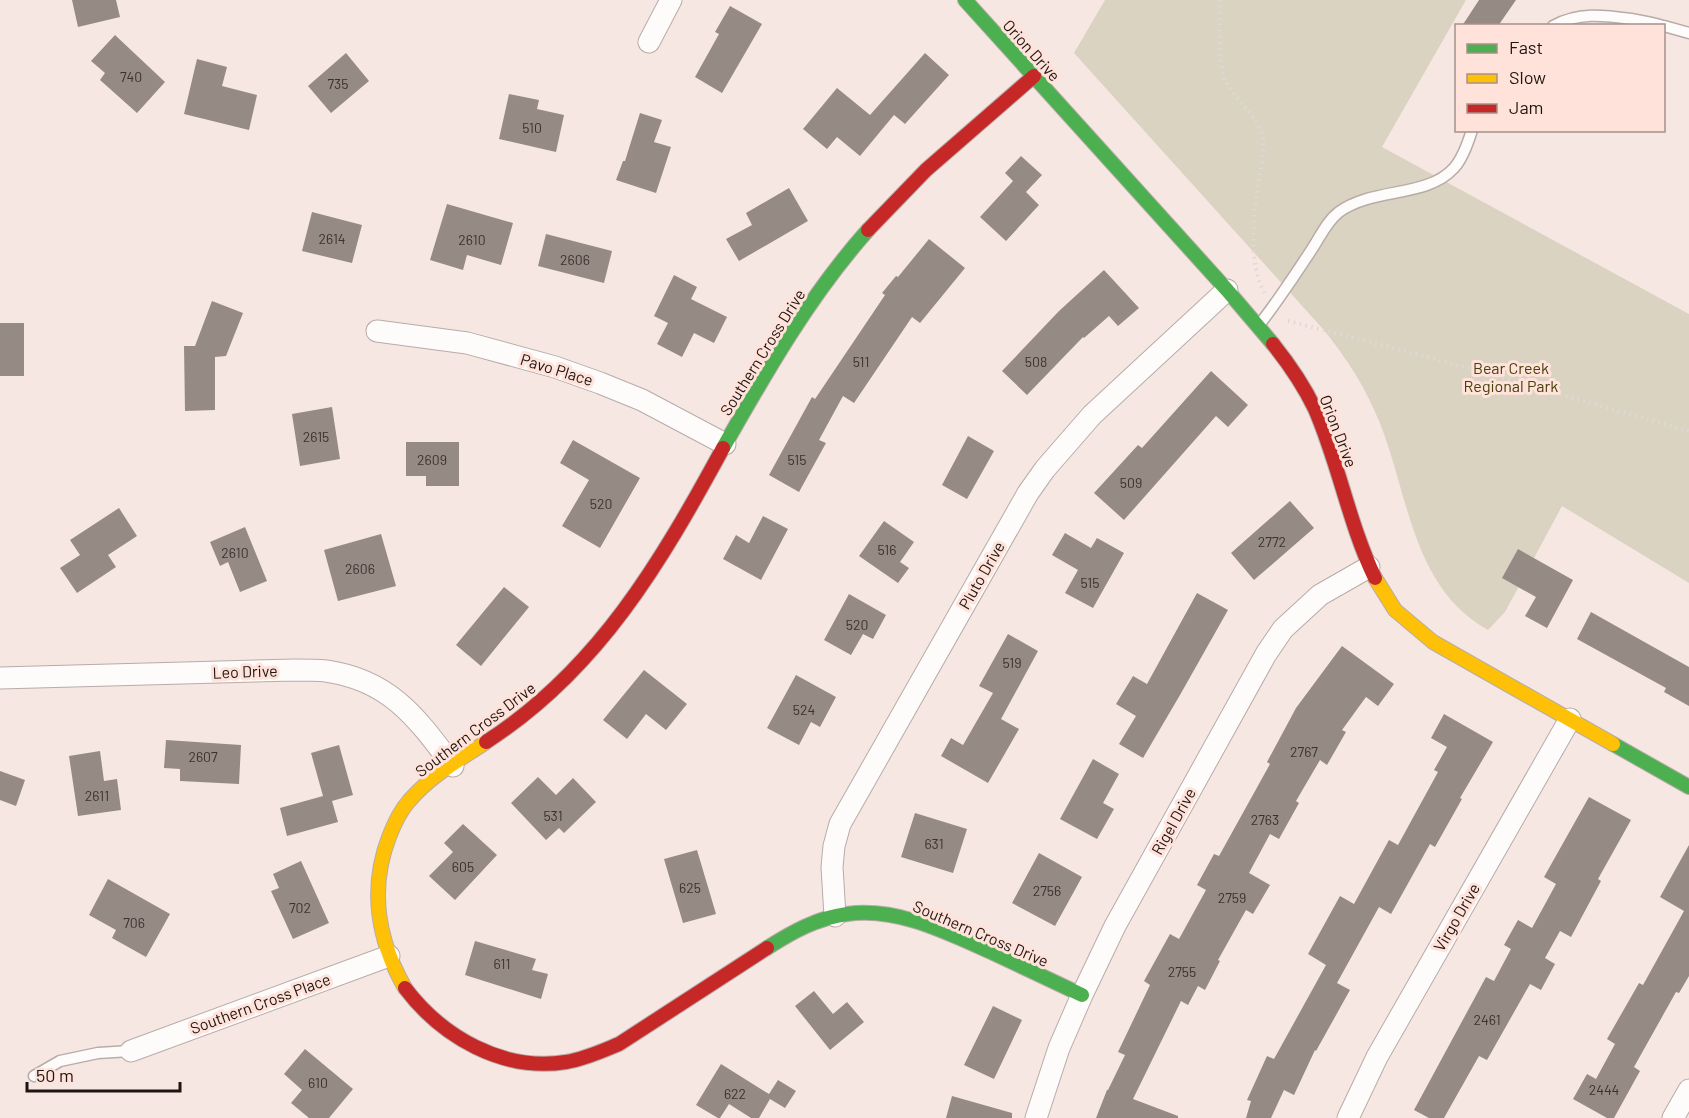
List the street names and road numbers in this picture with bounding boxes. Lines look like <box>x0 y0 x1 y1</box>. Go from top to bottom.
street label: Orion Drive <box>999 15 1065 85</box>
street label: Southern Cross Drive <box>715 285 809 419</box>
street label: Pavo Place <box>518 349 596 389</box>
street label: Orion Drive <box>1317 392 1361 470</box>
street label: Pluto Drive <box>954 538 1008 612</box>
street label: Leo Drive <box>212 660 278 682</box>
street label: Southern Cross Drive <box>411 678 539 780</box>
street label: Rigel Drive <box>1147 784 1199 858</box>
street label: Virgo Drive <box>1429 880 1483 954</box>
street label: Southern Cross Drive <box>910 896 1052 970</box>
street label: Southern Cross Place <box>187 969 333 1037</box>

